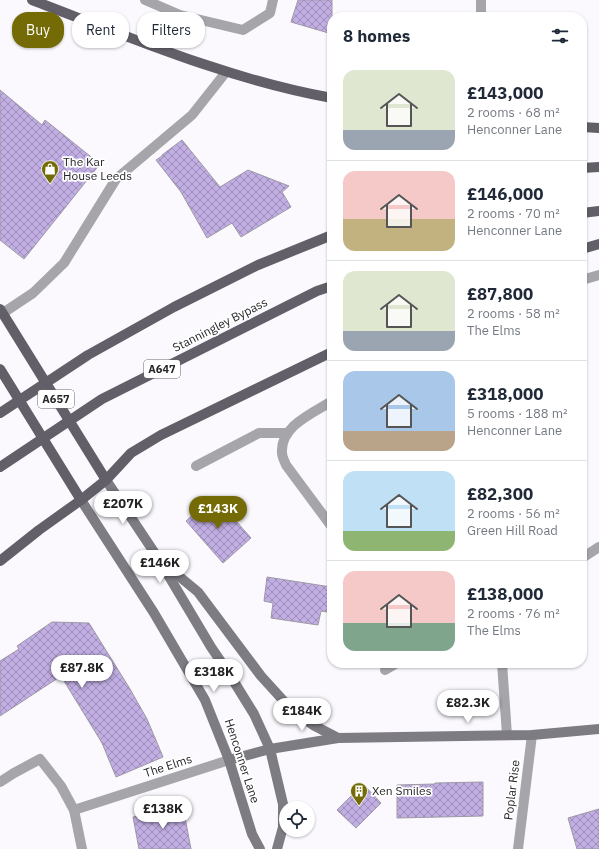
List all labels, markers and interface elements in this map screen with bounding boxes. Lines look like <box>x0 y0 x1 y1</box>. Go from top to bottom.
chip: Buy <box>12 12 64 48</box>
chip: Rent <box>72 12 129 48</box>
chip: Filters <box>137 12 205 48</box>
text: 8 homes <box>343 25 410 47</box>
icon: filters <box>549 25 571 47</box>
text: £143,000 <box>467 82 543 104</box>
icon: home <box>375 86 423 134</box>
text: 2 rooms · 68 m² <box>467 104 560 121</box>
text: Henconner Lane <box>467 121 562 138</box>
place label: The Kar House Leeds <box>63 154 132 183</box>
shop icon: The Kar House Leeds <box>40 159 60 184</box>
text: £146,000 <box>467 183 543 205</box>
icon: home <box>375 187 423 235</box>
text: 2 rooms · 70 m² <box>467 205 560 222</box>
text: Henconner Lane <box>467 222 562 239</box>
text: £87,800 <box>467 283 533 305</box>
icon: home <box>375 287 423 335</box>
street label: Stanningley Bypass <box>170 294 270 355</box>
text: 2 rooms · 58 m² <box>467 305 560 322</box>
text: The Elms <box>467 322 521 339</box>
road number: A647 <box>144 360 180 378</box>
text: £318,000 <box>467 383 543 405</box>
icon: home <box>375 387 423 435</box>
road number: A657 <box>38 390 74 408</box>
text: 5 rooms · 188 m² <box>467 405 568 422</box>
text: Henconner Lane <box>467 422 562 439</box>
text: £82,300 <box>467 483 533 505</box>
icon: home <box>375 487 423 535</box>
pin: £207K <box>95 491 151 525</box>
text: £207K <box>103 495 143 512</box>
pin: £143K <box>190 496 246 530</box>
text: £143K <box>198 500 238 517</box>
text: 2 rooms · 56 m² <box>467 505 560 522</box>
text: Green Hill Road <box>467 522 558 539</box>
pin: £146K <box>132 550 188 584</box>
text: £146K <box>140 554 180 571</box>
text: £138,000 <box>467 583 543 605</box>
icon: home <box>375 587 423 635</box>
text: 2 rooms · 76 m² <box>467 605 560 622</box>
text: The Elms <box>467 622 521 639</box>
pin: £87.8K <box>49 655 115 689</box>
text: £87.8K <box>60 659 104 676</box>
pin: £318K <box>186 659 242 693</box>
text: £318K <box>194 663 234 680</box>
pin: £82.3K <box>435 690 501 724</box>
text: £82.3K <box>446 694 490 711</box>
pin: £184K <box>274 698 330 732</box>
text: £184K <box>282 702 322 719</box>
street label: Henconner Lane <box>222 717 263 805</box>
street label: The Elms <box>142 751 194 780</box>
street label: Poplar Rise <box>500 758 523 821</box>
building icon: Xen Smiles <box>349 781 369 806</box>
place label: Xen Smiles <box>372 783 432 798</box>
pin: £138K <box>135 796 191 830</box>
text: £138K <box>143 800 183 817</box>
map controls <box>279 801 315 837</box>
button: locate <box>279 801 315 837</box>

